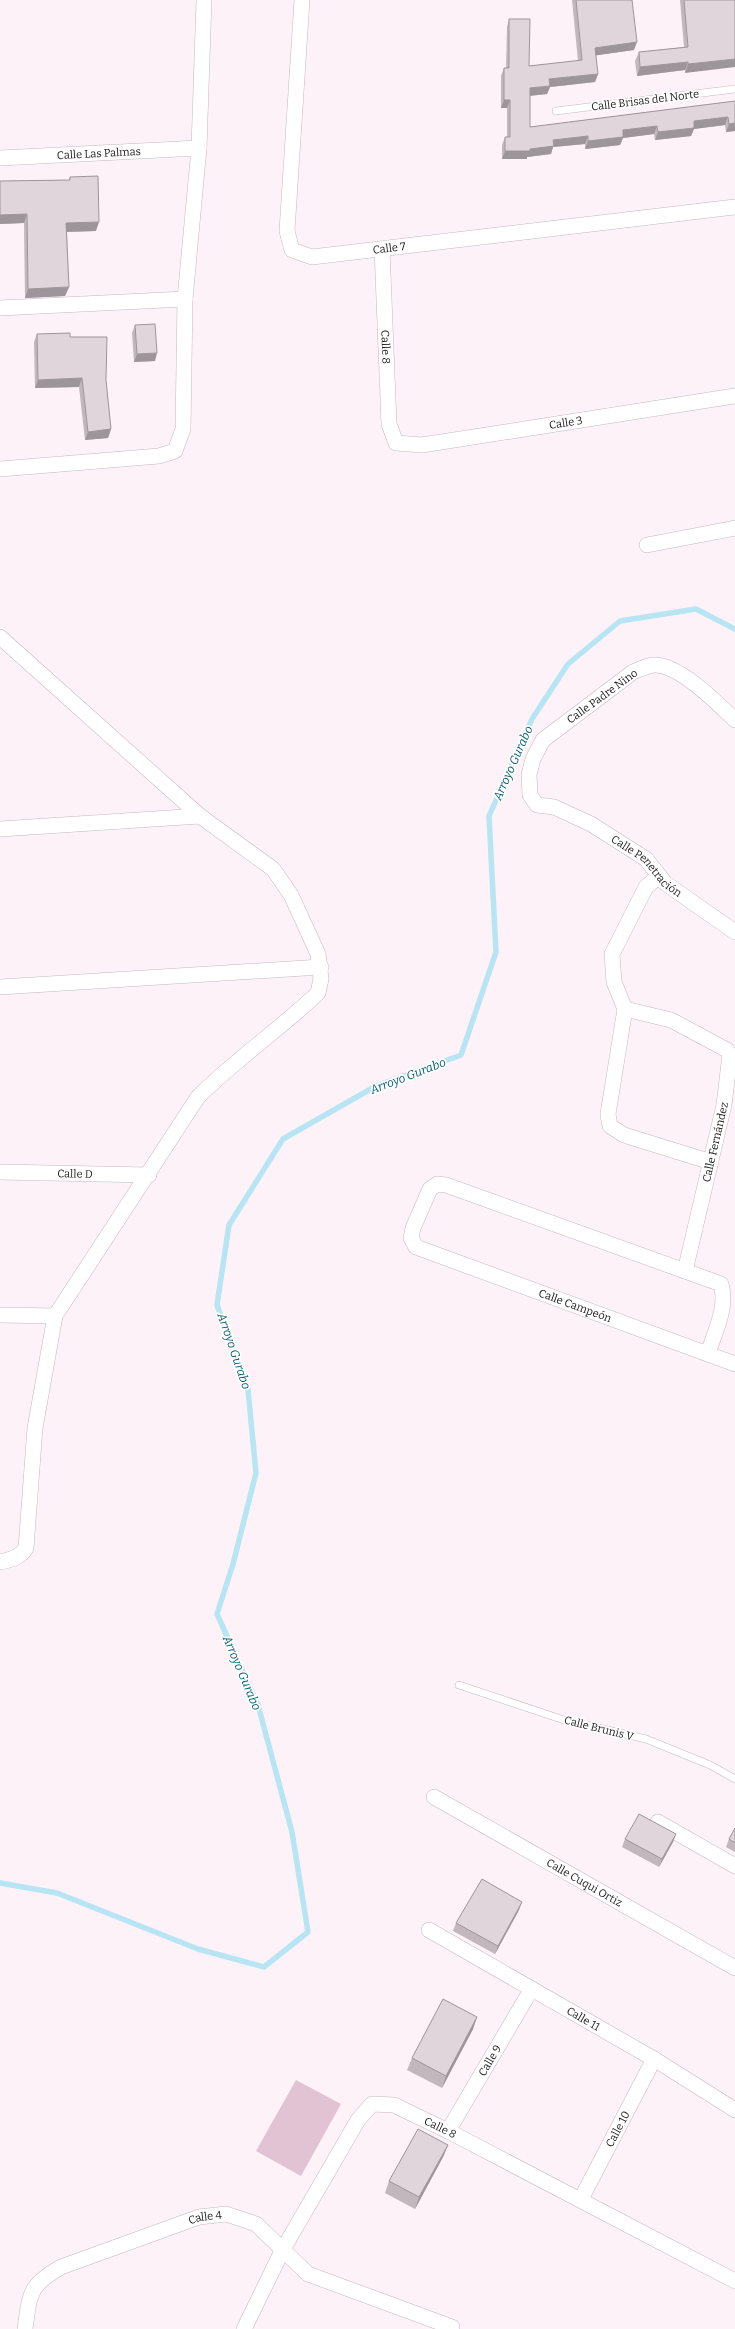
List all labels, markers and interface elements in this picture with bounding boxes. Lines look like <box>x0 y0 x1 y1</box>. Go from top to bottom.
street label: Calle Brisas del Norte <box>590 87 700 114</box>
street label: Calle Las Palmas <box>57 145 141 162</box>
street label: Calle 7 <box>372 240 407 257</box>
street label: Calle 8 <box>378 330 393 364</box>
street label: Calle 3 <box>548 414 584 432</box>
street label: Calle Padre Nino <box>564 666 640 726</box>
water label: Arroyo Gurabo <box>490 723 536 803</box>
street label: Calle Penetración <box>609 833 684 900</box>
water label: Arroyo Gurabo <box>367 1055 448 1097</box>
street label: Calle Fernández <box>700 1101 731 1183</box>
street label: Calle D <box>57 1167 93 1181</box>
street label: Calle Campeón <box>537 1287 613 1325</box>
water label: Arroyo Gurabo <box>214 1310 254 1391</box>
water label: Arroyo Gurabo <box>220 1633 264 1713</box>
street label: Calle Brunis V <box>563 1714 635 1744</box>
street label: Calle Cuqui Ortiz <box>544 1856 624 1910</box>
street label: Calle 11 <box>564 2004 603 2034</box>
street label: Calle 9 <box>476 2043 504 2079</box>
street label: Calle 10 <box>603 2109 633 2149</box>
street label: Calle 8 <box>422 2115 458 2141</box>
street label: Calle 4 <box>187 2208 223 2227</box>

